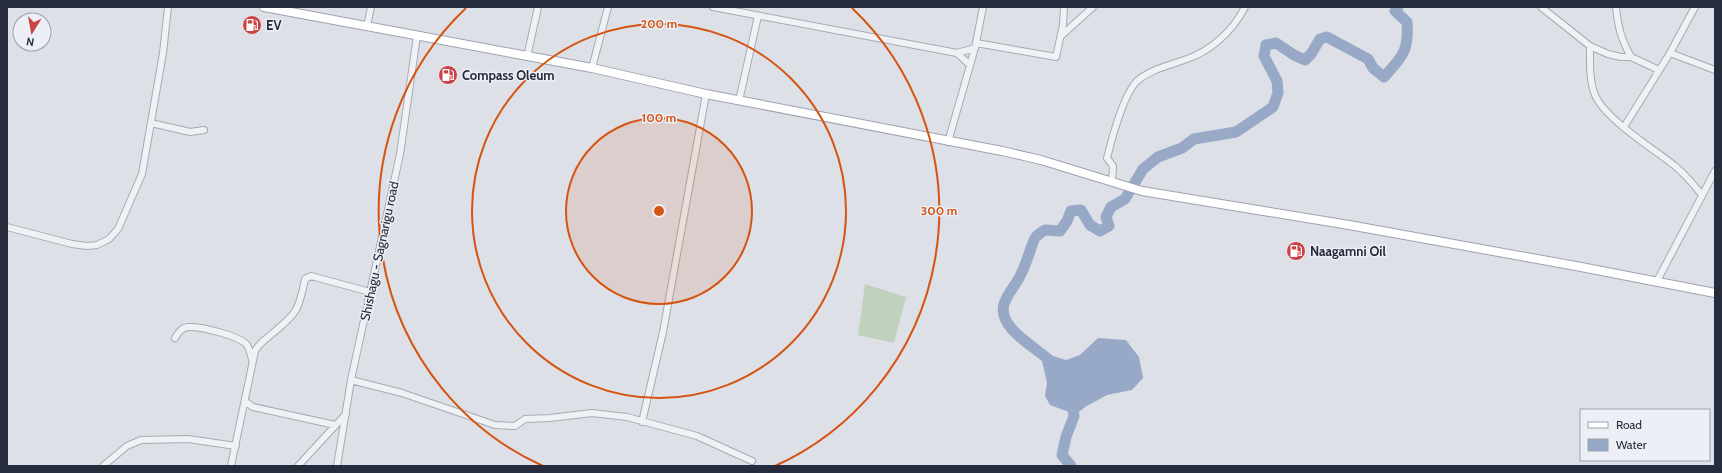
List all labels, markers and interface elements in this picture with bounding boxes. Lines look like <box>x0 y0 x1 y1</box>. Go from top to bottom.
north arrow <box>12 12 52 52</box>
fuel station icon: EV <box>241 14 263 36</box>
text: 200 m <box>641 16 677 31</box>
place label: EV <box>266 17 282 33</box>
text: N <box>25 34 35 49</box>
fuel station icon: Compass Oleum <box>437 64 459 86</box>
place label: Compass Oleum <box>462 67 555 83</box>
text: 100 m <box>642 110 676 125</box>
street label: Shishagu - Sagnarigu road <box>356 180 402 322</box>
text: 300 m <box>921 203 957 218</box>
centre of rings <box>652 204 666 218</box>
fuel station icon: Naagamni Oil <box>1285 240 1307 262</box>
place label: Naagamni Oil <box>1310 243 1386 259</box>
legend <box>1580 409 1710 461</box>
text: Road <box>1616 417 1642 432</box>
text: Water <box>1616 437 1647 452</box>

